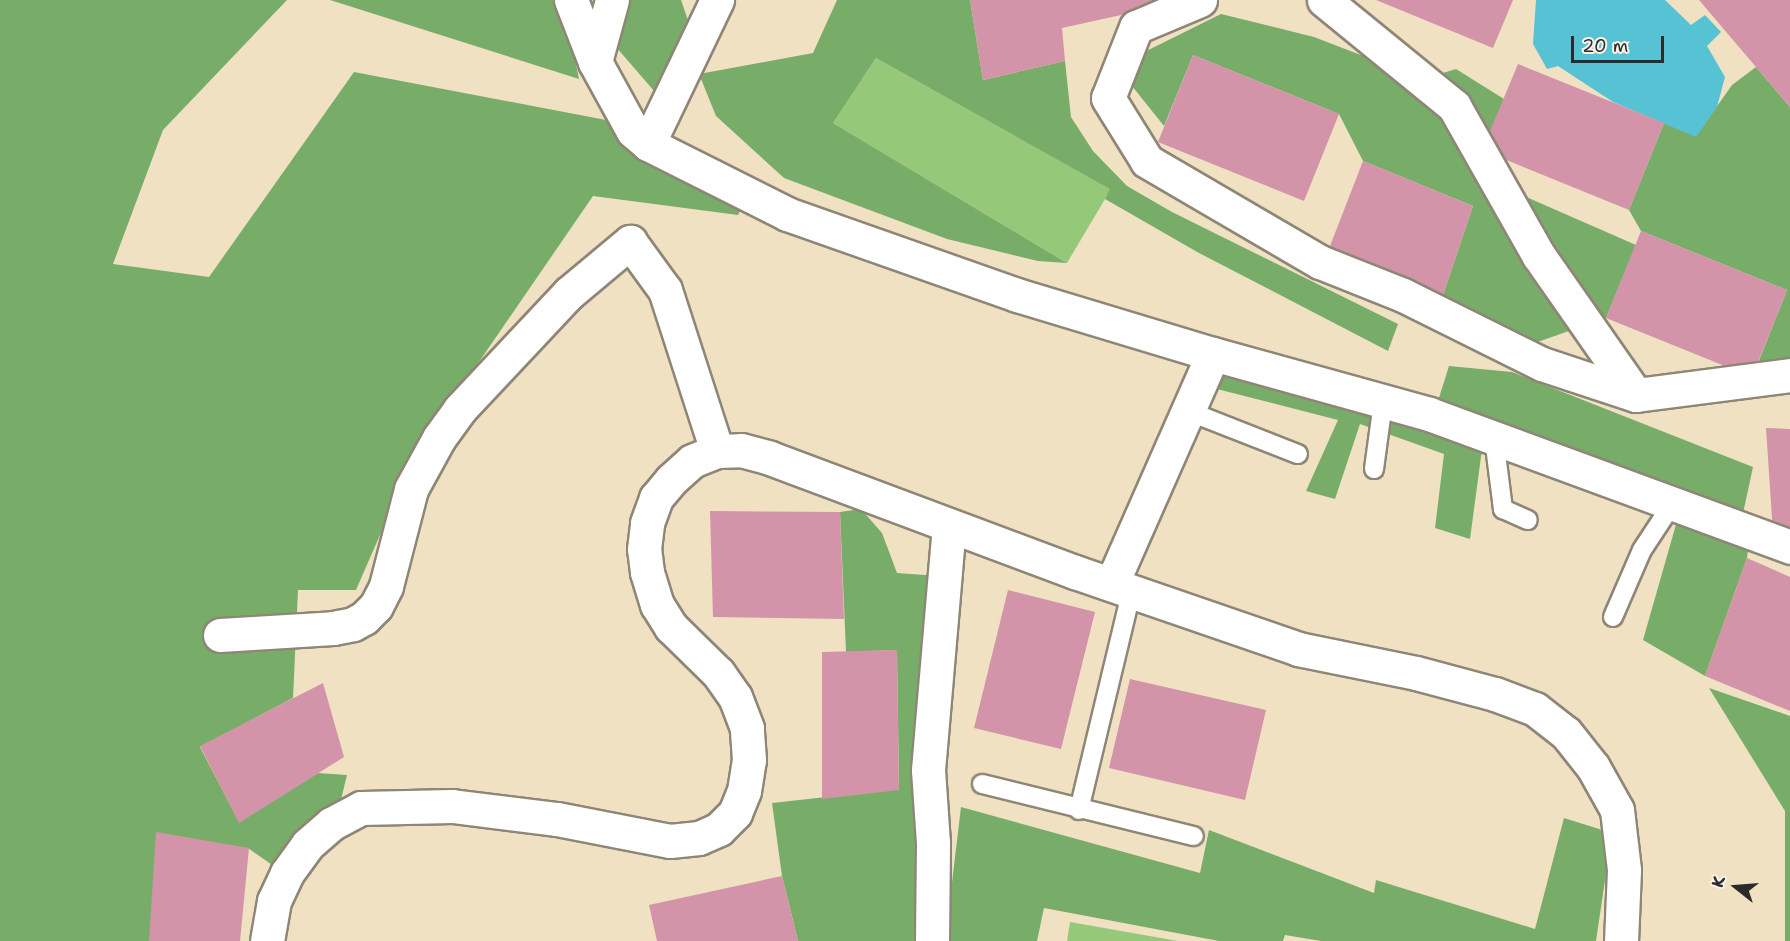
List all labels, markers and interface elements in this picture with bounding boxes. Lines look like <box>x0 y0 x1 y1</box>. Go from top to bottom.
scale bar <box>1574 24 1667 62</box>
text: 20 m <box>1582 34 1628 58</box>
north arrow <box>1706 857 1766 917</box>
text: K <box>1707 873 1730 890</box>

